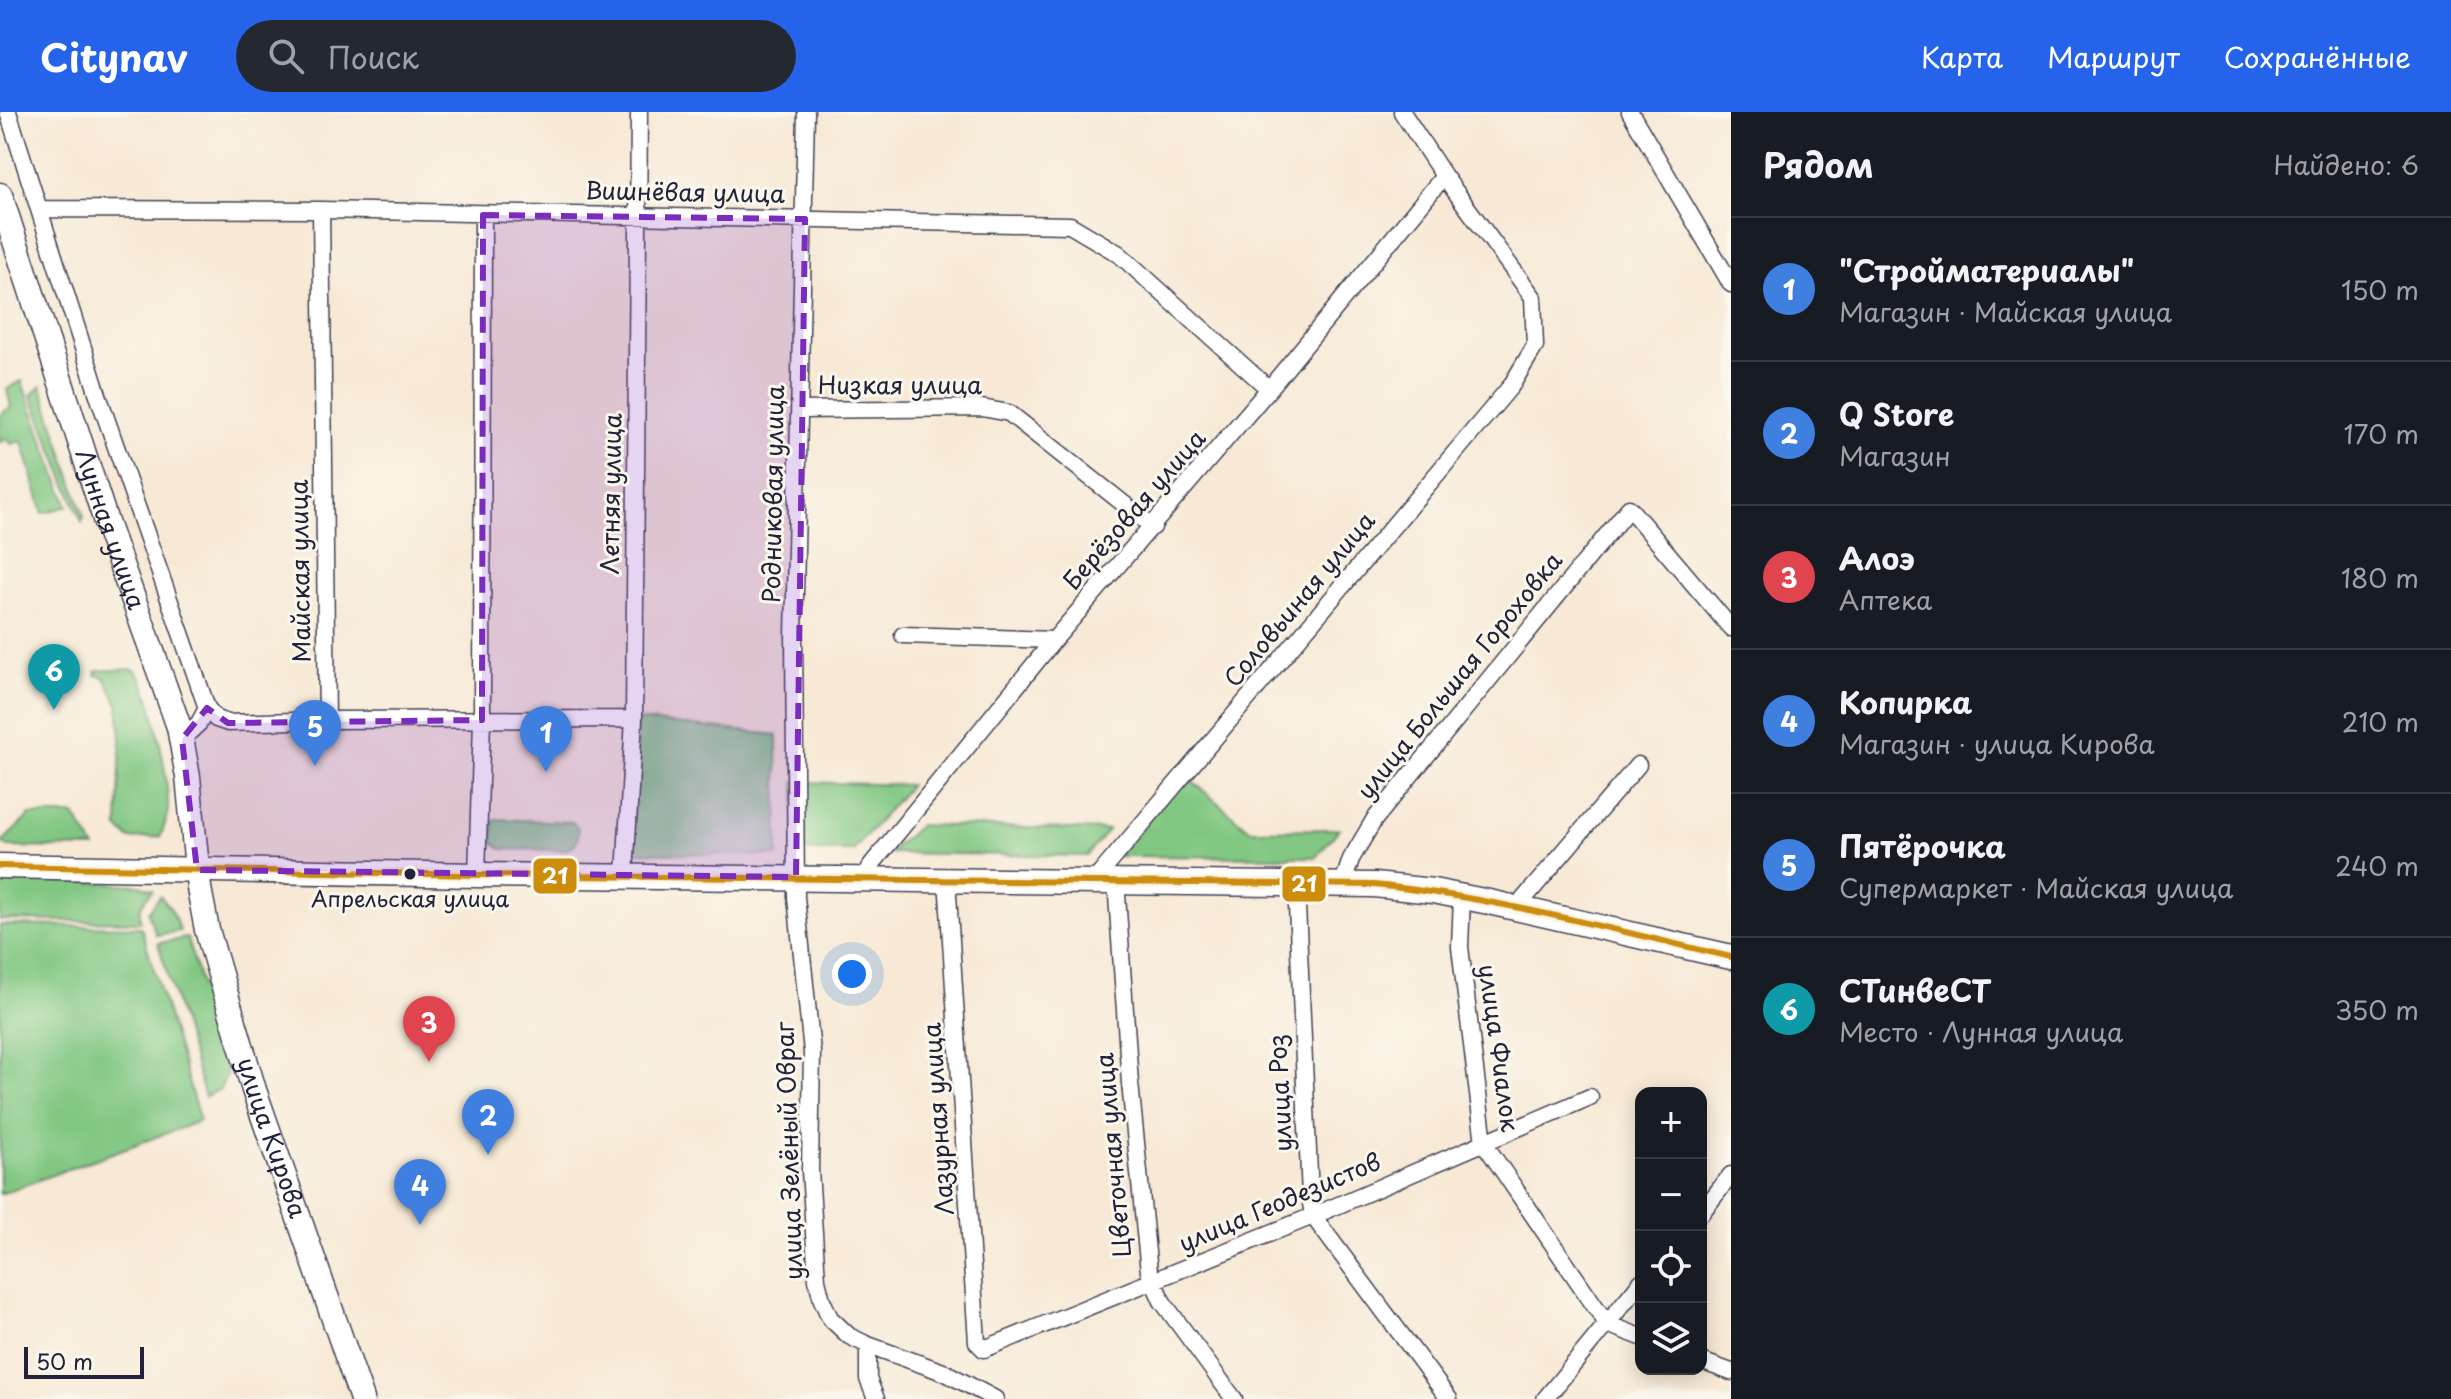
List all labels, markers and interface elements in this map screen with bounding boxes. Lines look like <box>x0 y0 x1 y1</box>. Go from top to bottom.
search box <box>236 20 796 92</box>
text: Citynav <box>40 28 188 85</box>
icon: search <box>264 34 308 78</box>
text: Поиск <box>328 34 419 79</box>
text: Карта <box>1921 35 2003 78</box>
text: Маршрут <box>2047 35 2180 78</box>
text: Сохранённые <box>2224 35 2411 78</box>
text: Рядом <box>1763 138 1874 190</box>
text: Найдено: 6 <box>2273 145 2419 184</box>
street label: Вишнёвая улица <box>585 171 785 211</box>
text: "Стройматериалы" <box>1839 247 2134 292</box>
text: 1 <box>1783 270 1795 309</box>
text: 150 m <box>2341 270 2419 309</box>
text: Магазин · Майская улица <box>1839 292 2172 331</box>
street label: Низкая улица <box>818 366 982 402</box>
street label: Родниковая улица <box>752 385 792 603</box>
text: Q Store <box>1839 391 1954 436</box>
street label: Летняя улица <box>591 413 629 575</box>
text: 2 <box>1780 414 1798 453</box>
text: 170 m <box>2344 414 2419 453</box>
street label: Берёзовая улица <box>1054 421 1213 597</box>
text: Магазин <box>1839 436 1950 475</box>
street label: Лунная улица <box>68 444 156 614</box>
street label: Майская улица <box>279 479 319 663</box>
street label: Соловьиная улица <box>1214 503 1383 694</box>
text: Алоэ <box>1839 535 1915 580</box>
street label: улица Большая Гороховка <box>1347 543 1570 806</box>
text: 3 <box>1780 558 1798 597</box>
text: 180 m <box>2341 558 2419 597</box>
text: Аптека <box>1839 580 1932 619</box>
pin: 6 <box>28 644 80 710</box>
text: Копирка <box>1839 679 1972 724</box>
pin: 5 <box>289 700 341 766</box>
text: 4 <box>1780 702 1798 741</box>
text: 210 m <box>2342 702 2419 741</box>
pin: 1 <box>520 706 572 772</box>
text: Магазин · улица Кирова <box>1839 724 2155 763</box>
text: Пятёрочка <box>1839 823 2006 868</box>
text: 5 <box>1781 846 1797 885</box>
text: 240 m <box>2335 846 2419 885</box>
line badge: 21 <box>532 857 578 895</box>
text: 21 <box>542 858 568 891</box>
line badge: 21 <box>1281 865 1327 903</box>
marker: Апрельская улица <box>402 866 418 882</box>
text: 21 <box>1291 866 1317 899</box>
text: Супермаркет · Майская улица <box>1839 868 2233 907</box>
place label: Апрельская улица <box>311 881 509 914</box>
your location <box>832 954 872 994</box>
street label: улица Фиалок <box>1470 962 1530 1134</box>
text: СТинвеСТ <box>1839 967 1991 1012</box>
text: 6 <box>1780 990 1798 1029</box>
text: 350 m <box>2335 990 2419 1029</box>
pin: 3 <box>403 996 455 1062</box>
text: Место · Лунная улица <box>1839 1012 2123 1051</box>
street label: улица Зелёный Овраг <box>765 1021 810 1281</box>
street label: Лазурная улица <box>912 1022 962 1217</box>
street label: улица Роз <box>1258 1033 1300 1153</box>
street label: Цветочная улица <box>1085 1051 1139 1259</box>
street label: улица Кирова <box>229 1053 317 1222</box>
map controls <box>1635 1087 1707 1375</box>
button: + <box>1635 1087 1707 1159</box>
pin: 2 <box>462 1089 514 1155</box>
street label: улица Геодезистов <box>1172 1142 1386 1260</box>
pin: 4 <box>394 1159 446 1225</box>
button: − <box>1635 1159 1707 1231</box>
button: locate <box>1635 1231 1707 1303</box>
button: layers <box>1635 1303 1707 1375</box>
scale bar <box>24 1343 144 1379</box>
text: 50 m <box>36 1344 93 1377</box>

